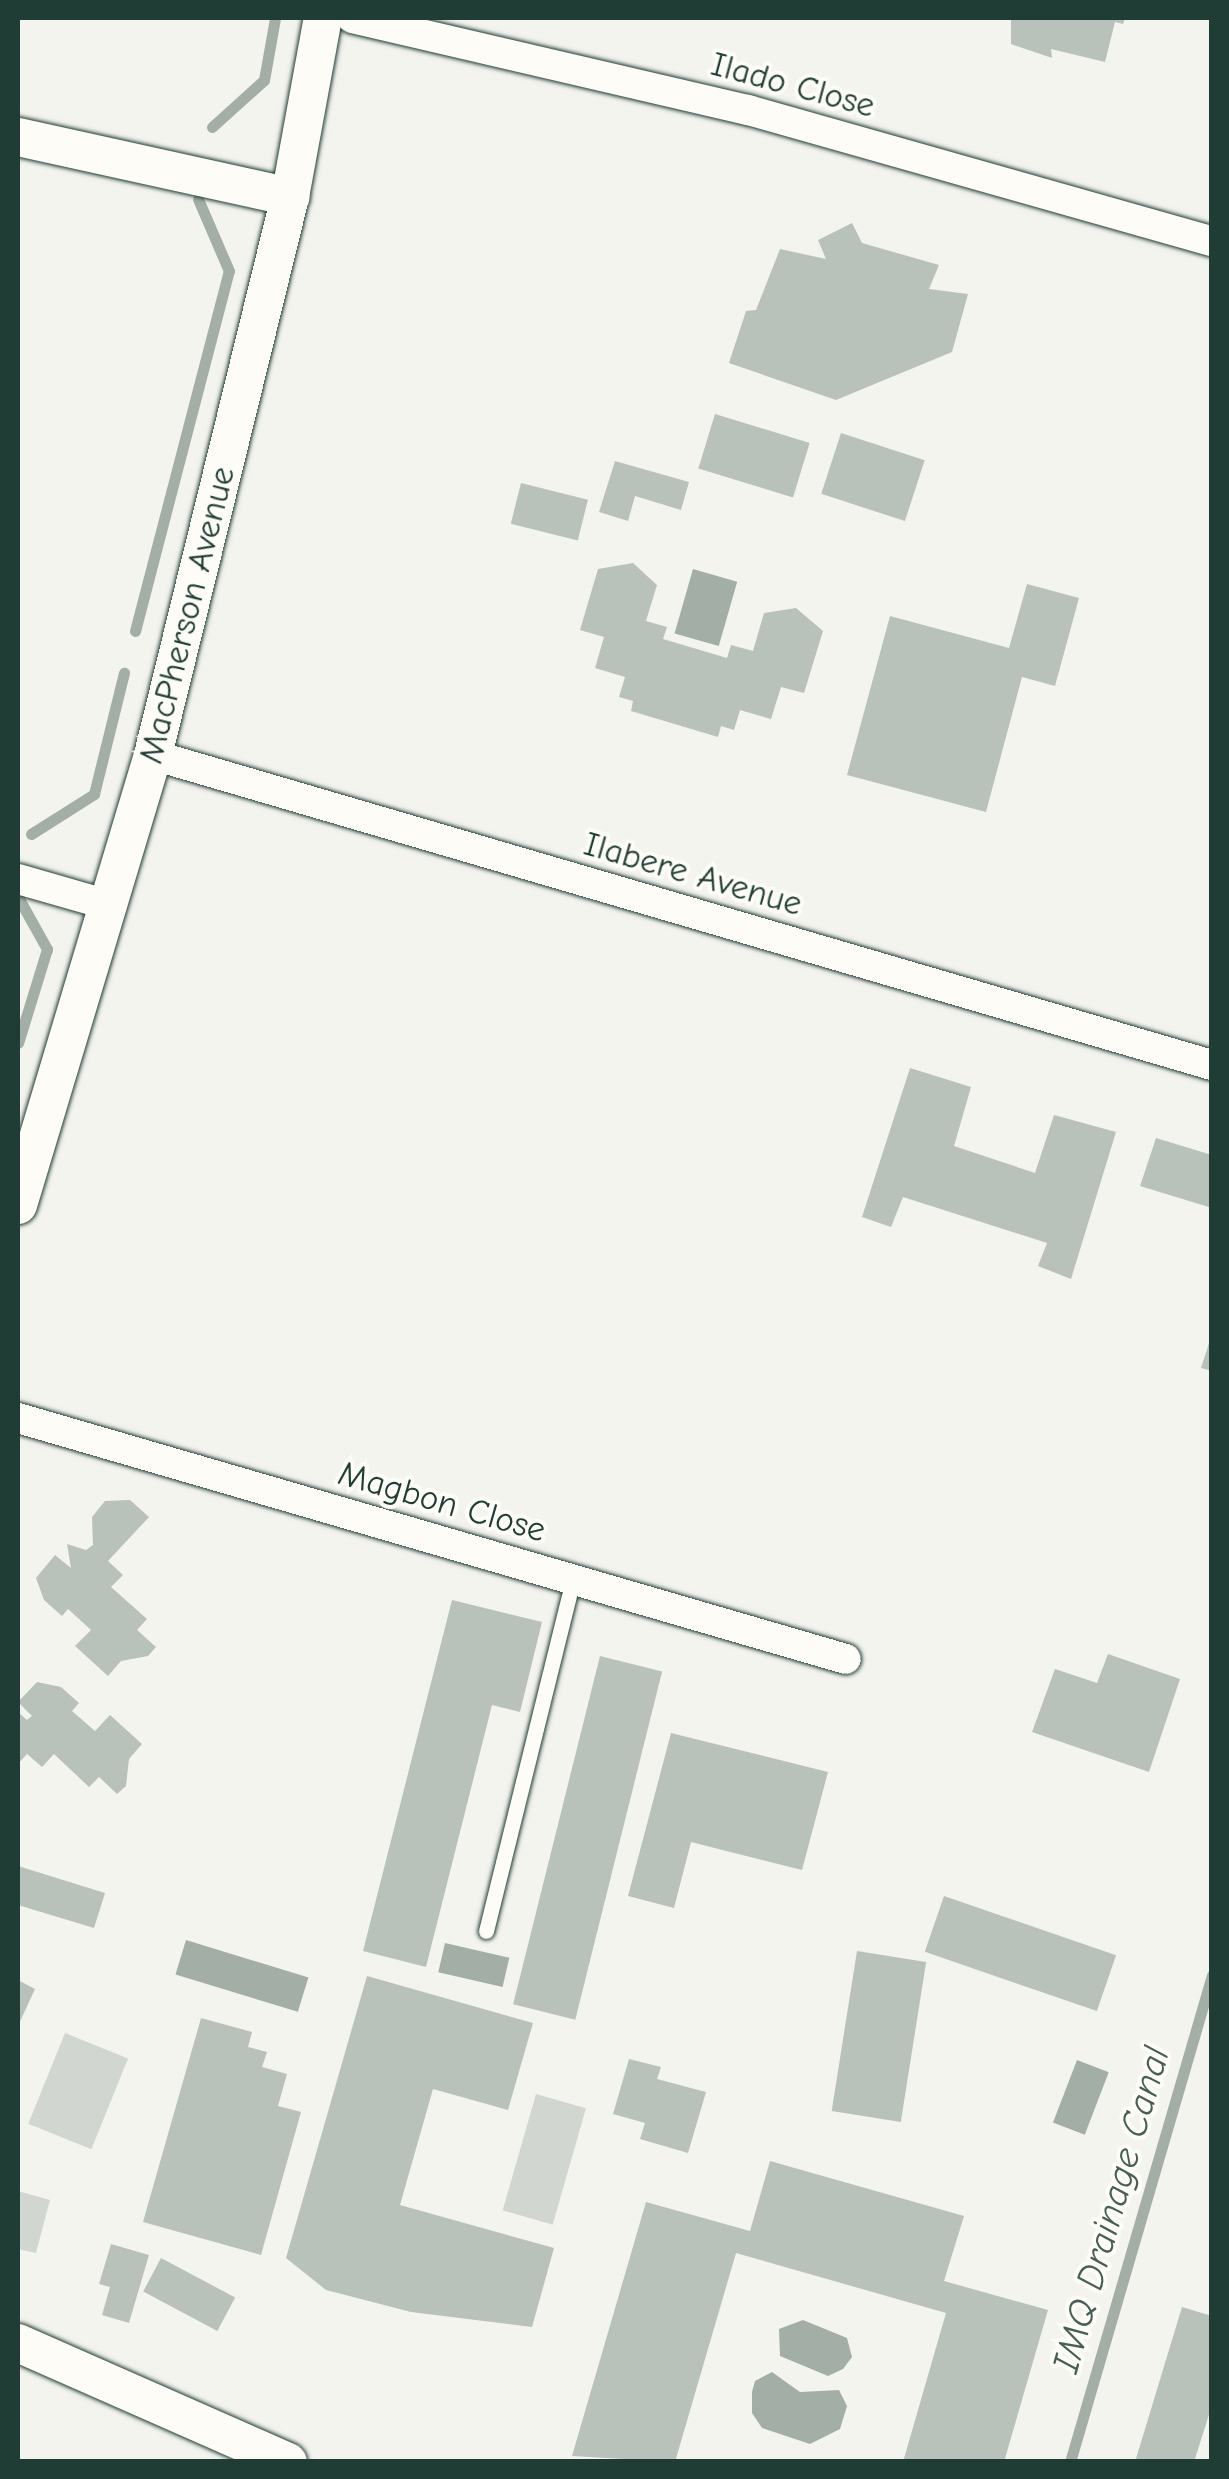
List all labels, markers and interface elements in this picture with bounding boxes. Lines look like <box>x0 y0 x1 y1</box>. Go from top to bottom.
street label: Ilado Close <box>707 43 879 127</box>
street label: MacPherson Avenue <box>130 462 244 768</box>
street label: Ilabere Avenue <box>579 823 807 925</box>
street label: Magbon Close <box>334 1452 550 1552</box>
water label: IMQ Drainage Canal <box>1044 2042 1180 2378</box>

